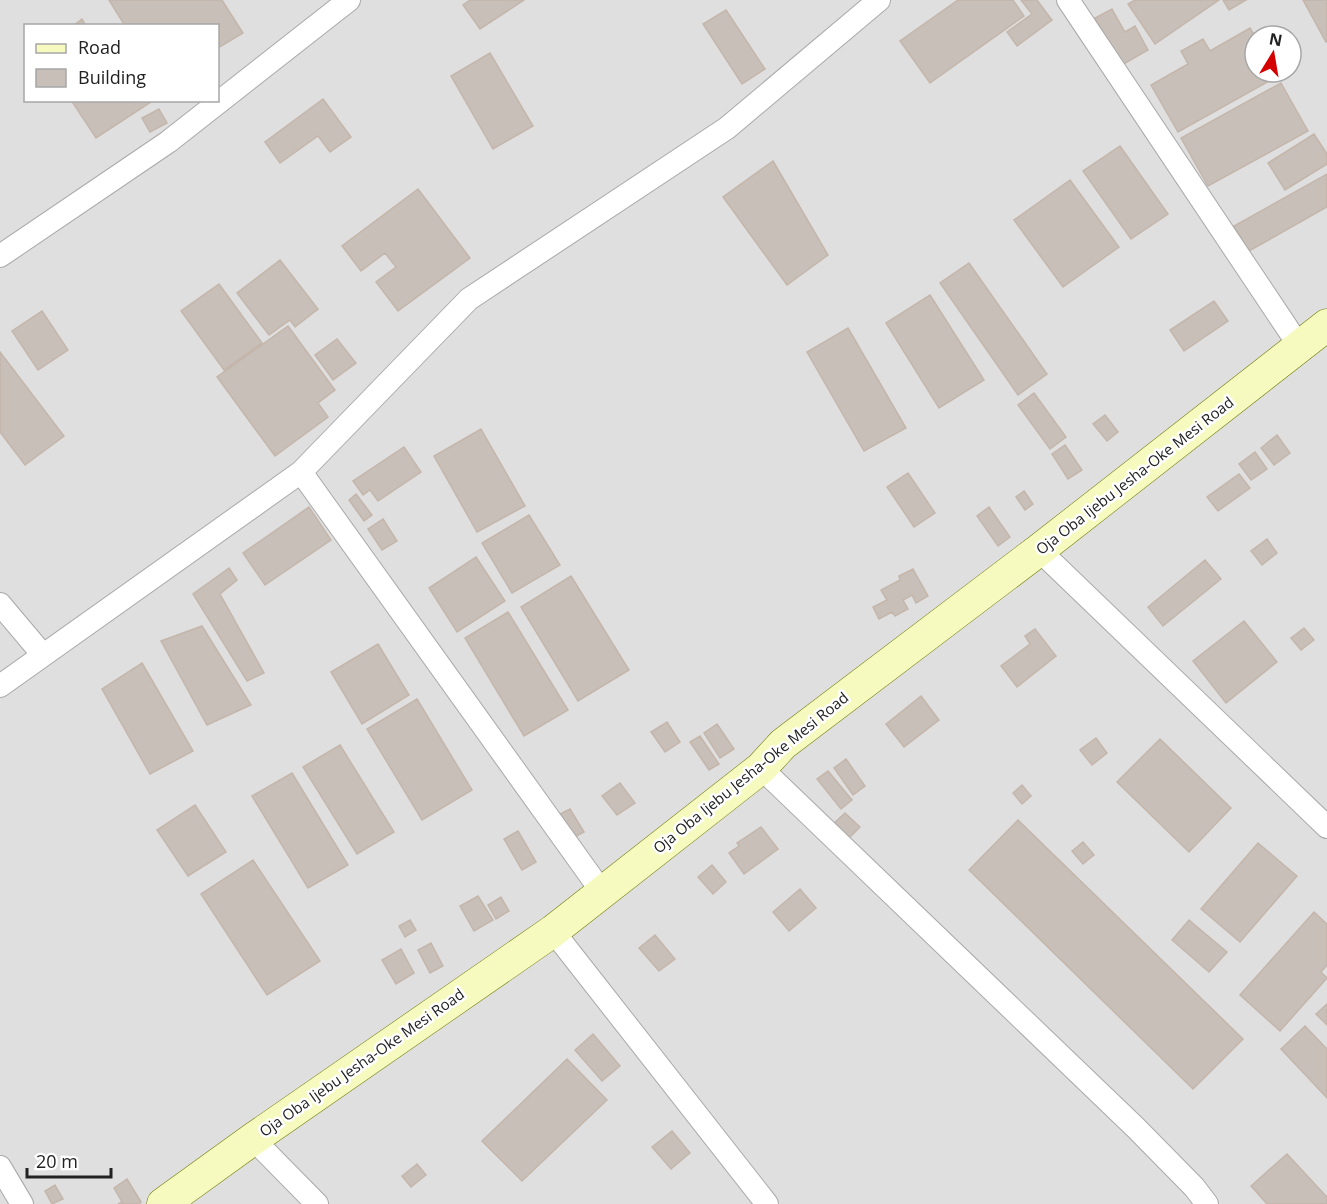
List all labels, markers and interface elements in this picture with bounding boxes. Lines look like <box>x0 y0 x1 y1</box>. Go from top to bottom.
legend <box>24 24 219 102</box>
north arrow <box>1243 24 1303 84</box>
text: N <box>1267 27 1284 51</box>
text: Road <box>78 35 121 59</box>
text: Building <box>78 65 146 89</box>
street label: Oja Oba Ijebu Jesha-Oke Mesi Road <box>1031 392 1237 559</box>
street label: Oja Oba Ijebu Jesha-Oke Mesi Road <box>649 687 852 857</box>
street label: Oja Oba Ijebu Jesha-Oke Mesi Road <box>255 983 468 1141</box>
scale bar <box>27 1141 111 1179</box>
text: 20 m <box>36 1149 78 1173</box>

